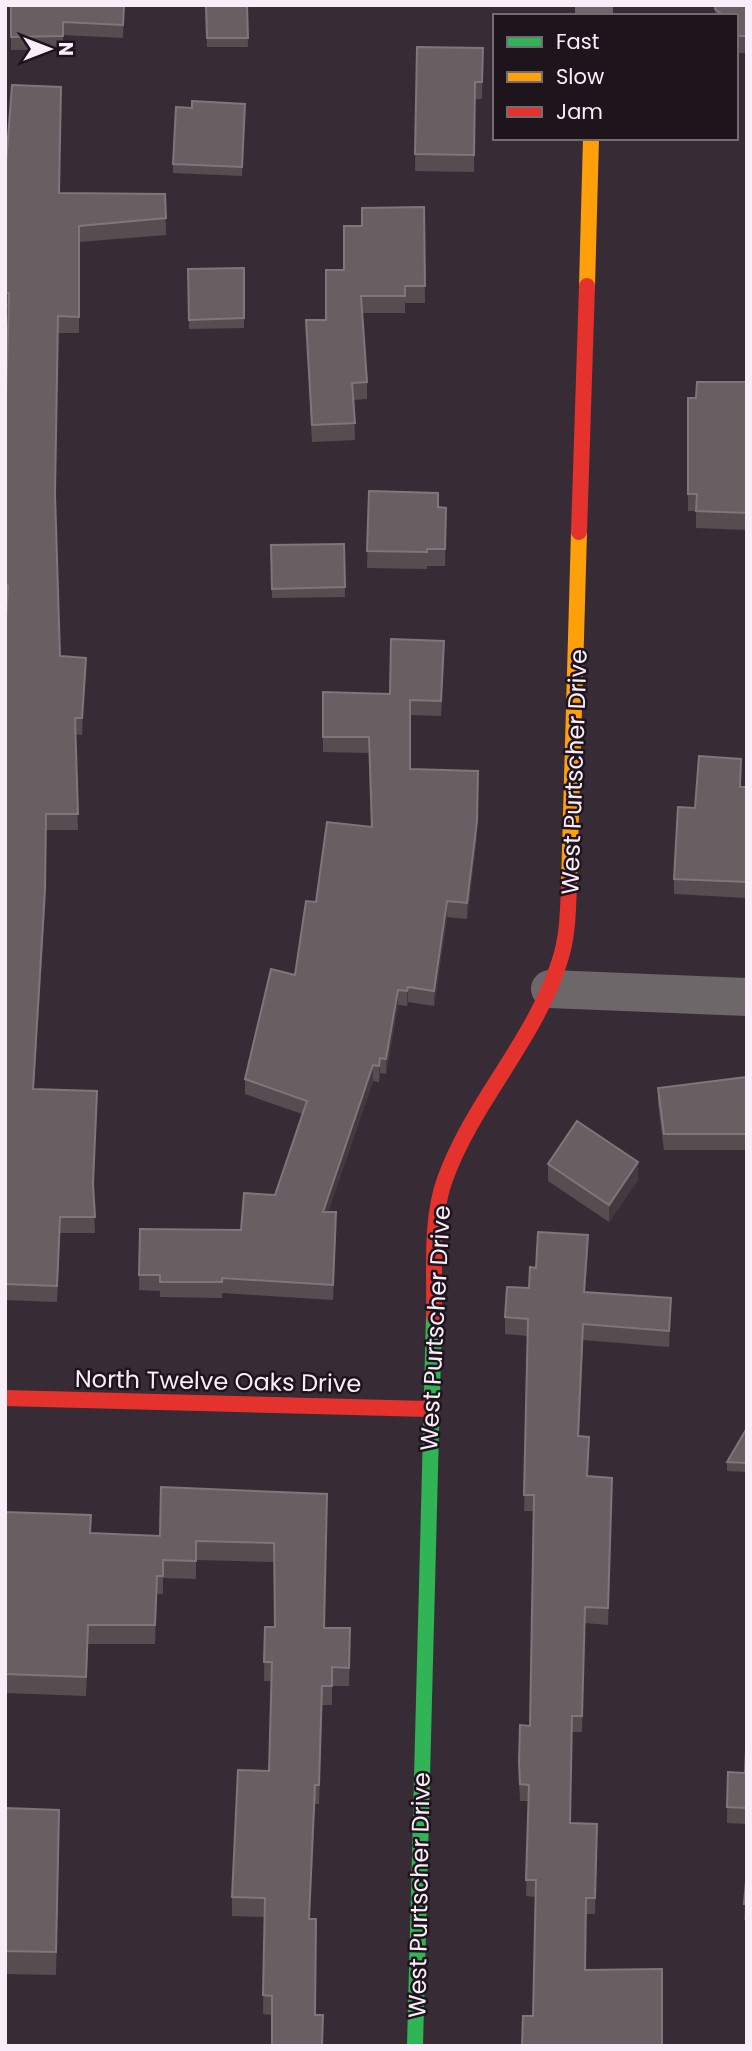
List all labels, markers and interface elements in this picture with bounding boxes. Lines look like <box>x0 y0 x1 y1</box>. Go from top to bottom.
north arrow <box>14 14 84 84</box>
legend <box>493 14 738 140</box>
text: Fast <box>556 27 599 56</box>
text: N <box>52 42 79 56</box>
text: Slow <box>556 62 604 91</box>
text: Jam <box>556 97 603 126</box>
street label: West Purtscher Drive <box>553 649 595 895</box>
street label: West Purtscher Drive <box>412 1204 458 1452</box>
street label: North Twelve Oaks Drive <box>75 1362 361 1400</box>
street label: West Purtscher Drive <box>400 1772 438 2018</box>

